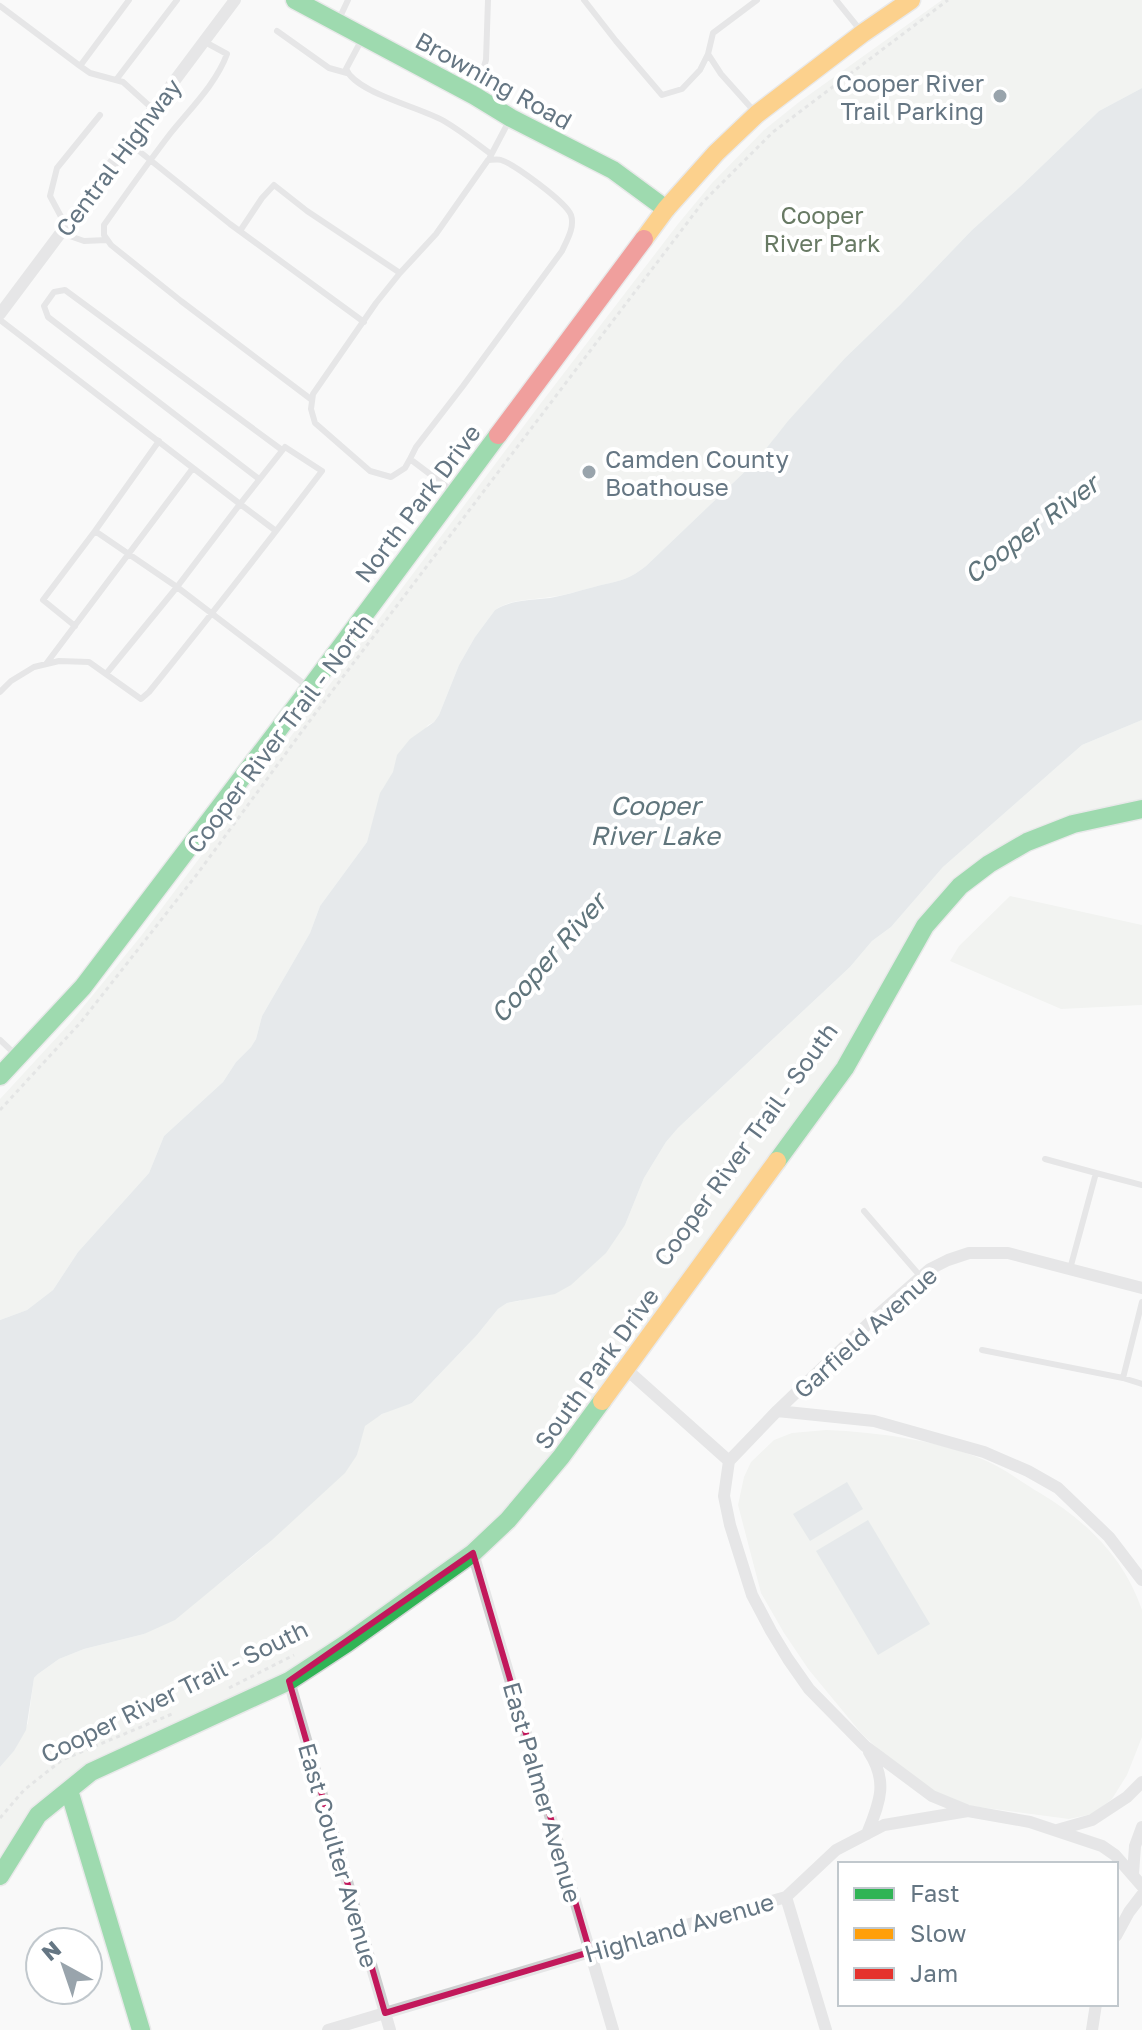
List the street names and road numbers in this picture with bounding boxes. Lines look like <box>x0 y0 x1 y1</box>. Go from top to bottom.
street label: Browning Road <box>411 25 577 135</box>
street label: Central Highway <box>49 72 187 242</box>
street label: North Park Drive <box>348 418 486 588</box>
street label: Cooper River Trail - North <box>180 608 378 858</box>
street label: Cooper River Trail - South <box>647 1017 843 1271</box>
street label: Garfield Avenue <box>788 1260 942 1404</box>
street label: South Park Drive <box>528 1282 664 1454</box>
street label: Cooper River Trail - South <box>36 1614 312 1768</box>
street label: East Palmer Avenue <box>498 1678 588 1906</box>
street label: East Coulter Avenue <box>293 1739 385 1971</box>
street label: Highland Avenue <box>581 1886 777 1968</box>

